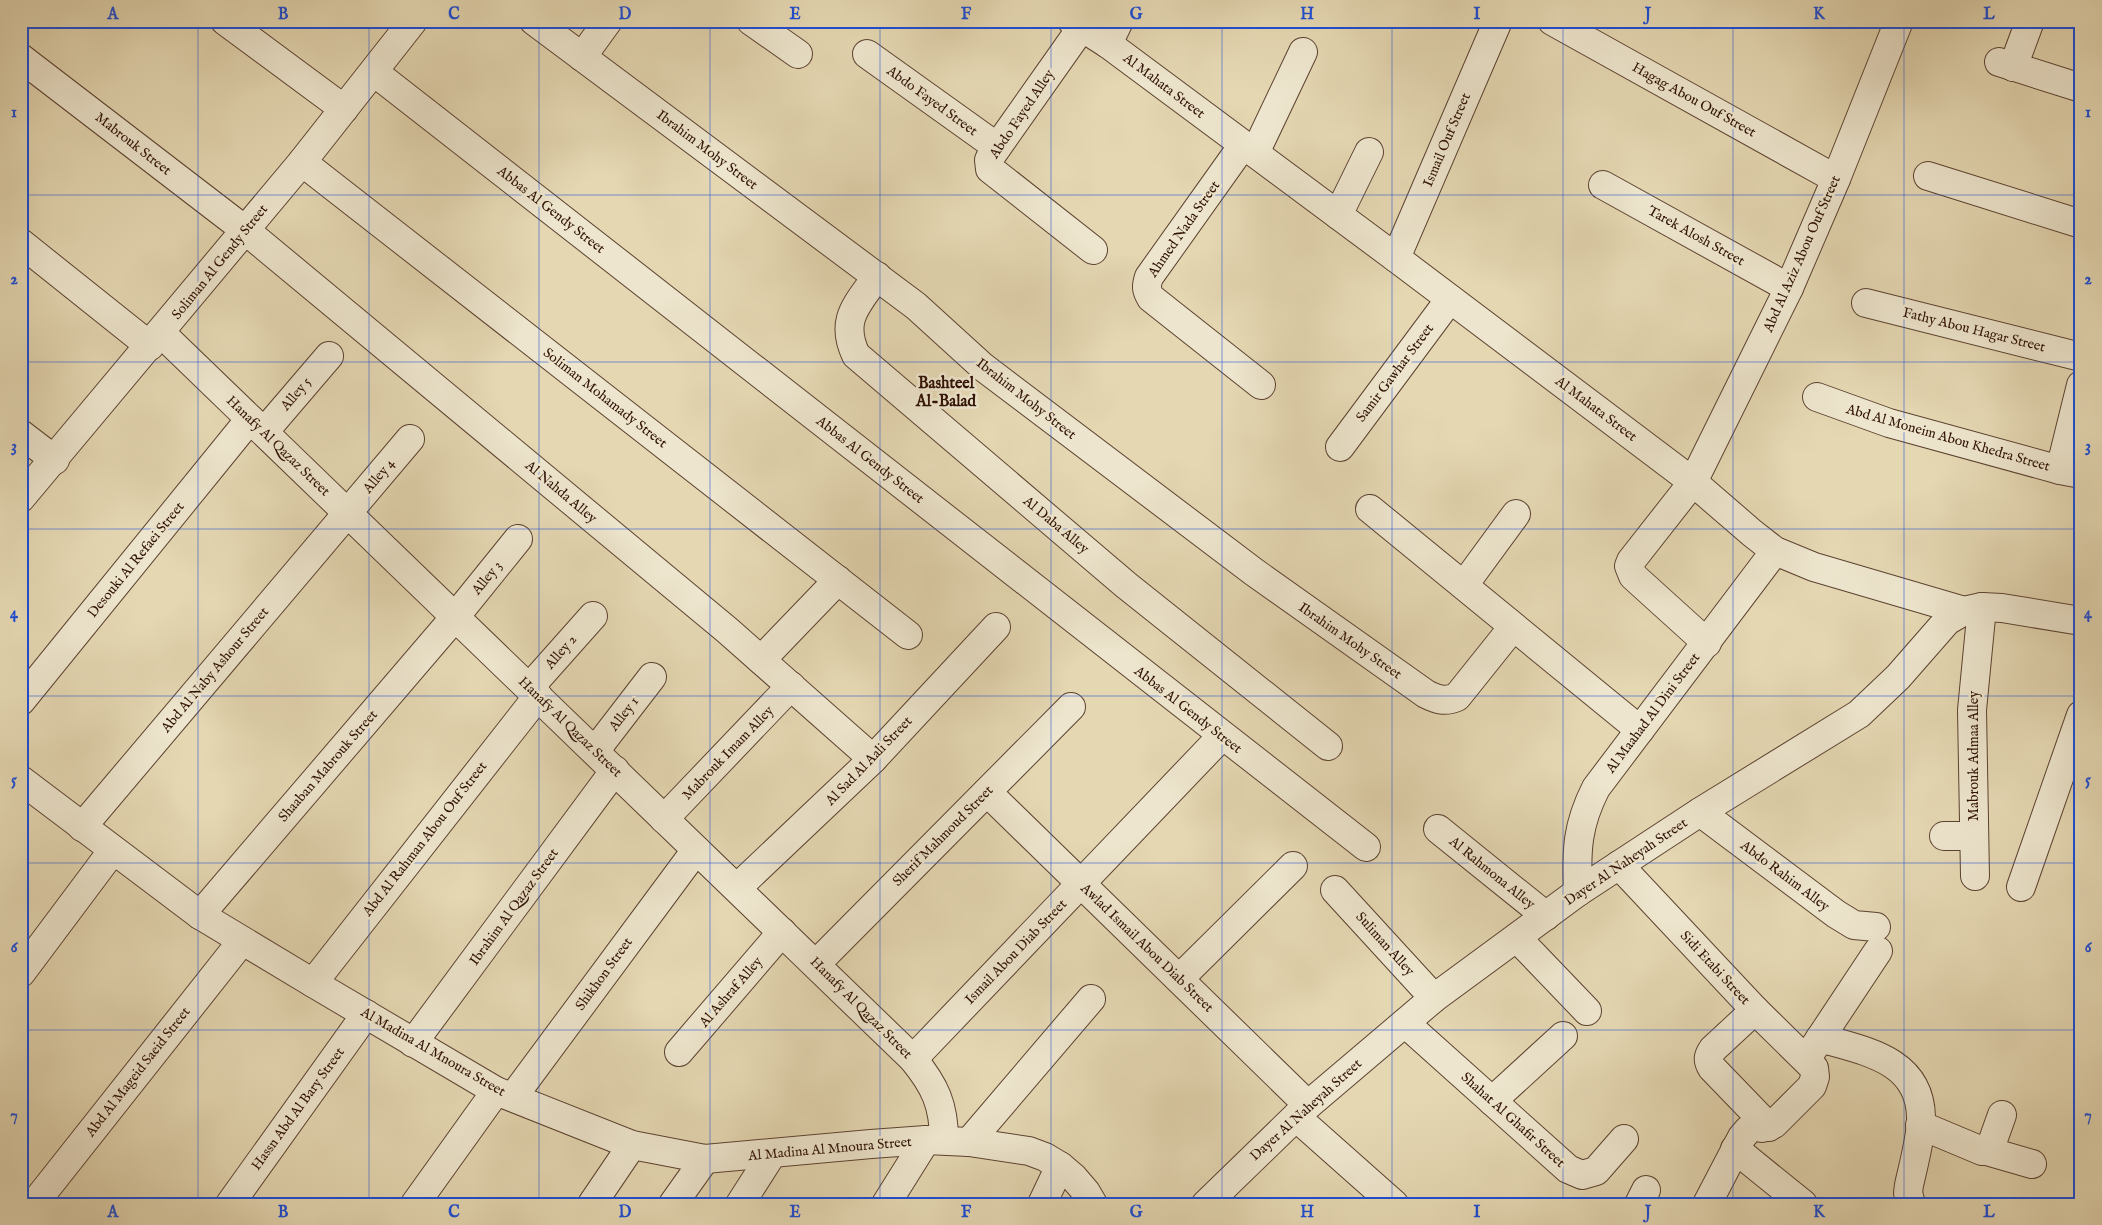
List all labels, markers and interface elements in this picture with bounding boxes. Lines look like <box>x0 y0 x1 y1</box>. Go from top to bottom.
text: A <box>107 5 120 25</box>
text: B <box>278 5 289 25</box>
text: C <box>448 5 460 25</box>
text: D <box>619 5 632 25</box>
text: E <box>789 5 801 25</box>
text: F <box>961 5 972 25</box>
text: G <box>1130 5 1143 25</box>
text: H <box>1300 5 1314 25</box>
text: I <box>1474 5 1481 25</box>
text: J <box>1643 5 1652 25</box>
text: K <box>1813 5 1826 25</box>
text: L <box>1983 5 1995 25</box>
street label: Al Mahata Street <box>1119 49 1209 123</box>
street label: Hagag Abou Ouf Street <box>1629 58 1759 142</box>
street label: Abdo Fayed Street <box>882 61 981 140</box>
street label: Abdo Fayed Alley <box>985 66 1058 163</box>
street label: Ismail Ouf Street <box>1419 90 1475 190</box>
text: 1 <box>11 103 17 123</box>
text: 1 <box>2085 103 2091 123</box>
street label: Ibrahim Mohy Street <box>653 106 761 194</box>
street label: Mabrouk Street <box>91 109 175 179</box>
street label: Abbas Al Gendy Street <box>493 162 609 258</box>
street label: Abd Al Aziz Abou Ouf Street <box>1759 173 1845 336</box>
street label: Ahmed Nada Street <box>1143 177 1224 282</box>
street label: Soliman Al Gendy Street <box>168 201 272 323</box>
street label: Tarek Alosh Street <box>1644 202 1748 270</box>
text: 2 <box>10 270 18 290</box>
text: 2 <box>2084 270 2092 290</box>
street label: Fathy Abou Hagar Street <box>1901 304 2047 356</box>
street label: Samir Gawhar Street <box>1352 320 1438 426</box>
street label: Soliman Mohamady Street <box>539 344 671 452</box>
street label: Ibrahim Mohy Street <box>972 354 1080 444</box>
street label: Al Mahata Street <box>1551 372 1641 446</box>
street label: Alley 5 <box>276 373 315 415</box>
district label: Bashteel Al-Balad <box>915 374 976 412</box>
street label: Hanafy Al Qazaz Street <box>222 392 334 500</box>
street label: Abd Al Moneim Abou Khedra Street <box>1843 400 2052 476</box>
street label: Abbas Al Gendy Street <box>812 412 928 508</box>
text: 3 <box>11 437 17 457</box>
text: 3 <box>2085 437 2091 457</box>
street label: Alley 4 <box>359 455 399 498</box>
street label: Al Nahda Alley <box>521 456 601 527</box>
street label: Al Daba Alley <box>1019 492 1093 558</box>
street label: Desouki Al Refaei Street <box>84 498 188 622</box>
street label: Alley 3 <box>467 557 506 599</box>
street label: Ibrahim Mohy Street <box>1295 599 1405 684</box>
street label: Abd Al Naby Ashour Street <box>157 603 273 737</box>
text: 4 <box>10 604 19 624</box>
text: 4 <box>2084 604 2093 624</box>
street label: Alley 2 <box>540 631 581 674</box>
street label: Al Maahad Al Dini Street <box>1601 649 1704 778</box>
street label: Abbas Al Gendy Street <box>1130 662 1246 758</box>
street label: Hanafy Al Qazaz Street <box>514 673 626 781</box>
street label: Mabrouk Admaa Alley <box>1965 691 1983 821</box>
street label: Alley 1 <box>604 693 643 736</box>
street label: Mabrouk Imam Alley <box>678 702 778 804</box>
street label: Shaaban Mabrouk Street <box>274 706 382 826</box>
street label: Al Sad Al Aali Street <box>821 712 916 810</box>
street label: Abd Al Rahman Abou Ouf Street <box>358 758 491 921</box>
text: 5 <box>11 771 17 791</box>
text: 5 <box>2085 771 2091 791</box>
street label: Sherif Mahmoud Street <box>889 782 997 890</box>
street label: Dayer Al Naheyah Street <box>1561 814 1691 910</box>
street label: Al Rahmona Alley <box>1445 832 1539 913</box>
street label: Abdo Rahim Alley <box>1736 836 1833 915</box>
street label: Ibrahim Al Qazaz Street <box>465 845 563 969</box>
street label: Awlad Ismail Abou Diab Street <box>1076 879 1217 1017</box>
street label: Ismail Abou Diab Street <box>961 895 1071 1008</box>
street label: Suliman Alley <box>1352 908 1418 980</box>
street label: Sidi Etabi Street <box>1676 927 1754 1009</box>
street label: Shikhon Street <box>571 934 637 1014</box>
text: 6 <box>11 938 19 958</box>
text: 6 <box>2085 938 2093 958</box>
street label: Al Ashraf Alley <box>695 953 767 1032</box>
street label: Hanafy Al Qazaz Street <box>806 953 916 1063</box>
street label: Abd Al Mageid Saeid Street <box>81 1003 194 1141</box>
street label: Al Madina Al Mnoura Street <box>357 1003 509 1101</box>
street label: Hassn Abd Al Bary Street <box>247 1044 349 1174</box>
street label: Dayer Al Naheyah Street <box>1246 1055 1366 1165</box>
street label: Shahat Al Ghafir Street <box>1457 1068 1569 1172</box>
text: 7 <box>10 1106 18 1126</box>
text: 7 <box>2084 1106 2092 1126</box>
street label: Al Madina Al Mnoura Street <box>746 1133 913 1165</box>
text: A <box>107 1203 120 1223</box>
text: B <box>278 1203 289 1223</box>
text: C <box>448 1203 460 1223</box>
text: D <box>619 1203 632 1223</box>
text: E <box>789 1203 801 1223</box>
text: F <box>961 1203 972 1223</box>
text: G <box>1130 1203 1143 1223</box>
text: H <box>1300 1203 1314 1223</box>
text: I <box>1474 1203 1481 1223</box>
text: J <box>1643 1203 1652 1223</box>
text: K <box>1813 1203 1826 1223</box>
text: L <box>1983 1203 1995 1223</box>

